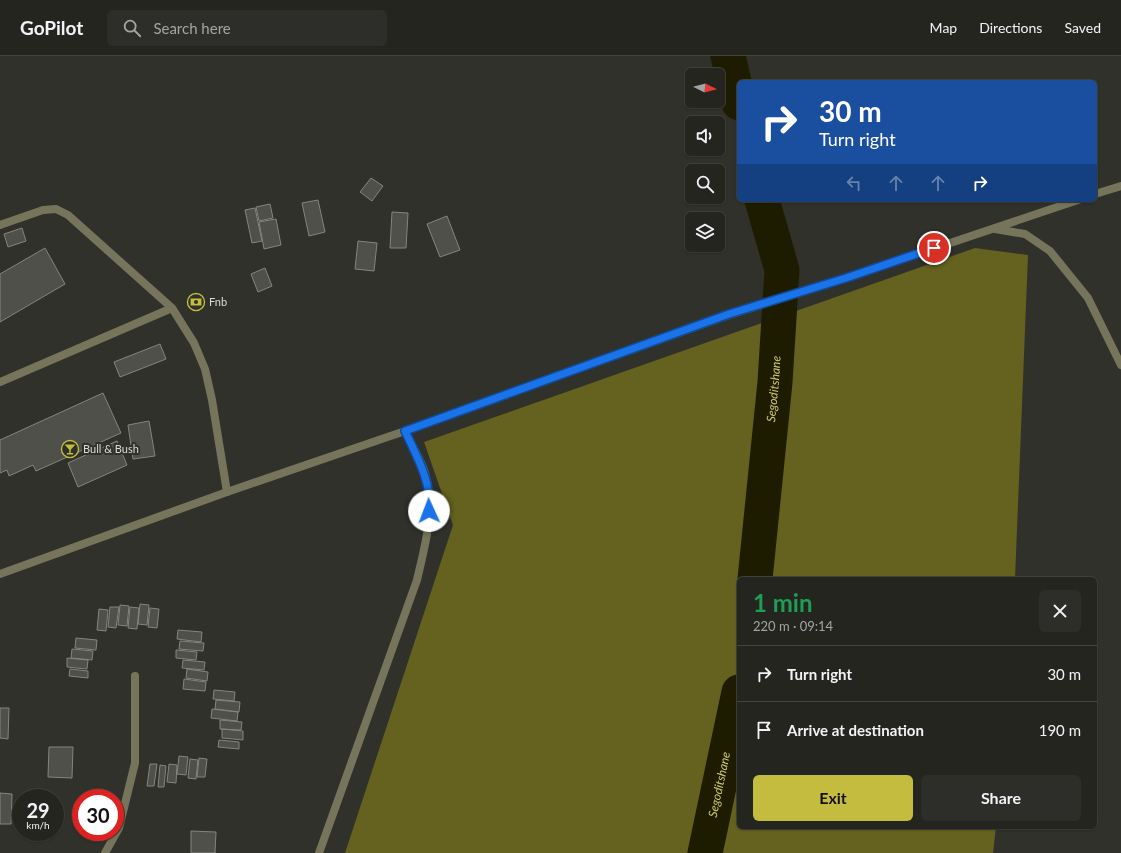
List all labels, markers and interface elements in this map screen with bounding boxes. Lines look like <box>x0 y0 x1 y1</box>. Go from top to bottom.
search box <box>107 10 387 46</box>
text: GoPilot <box>20 16 83 39</box>
icon: search <box>121 17 143 39</box>
text: Search here <box>153 19 231 37</box>
text: Map <box>930 19 957 36</box>
text: Directions <box>979 19 1042 36</box>
text: Saved <box>1064 19 1101 36</box>
north arrow <box>685 68 725 108</box>
map controls <box>685 68 725 252</box>
text: 30 m <box>819 94 882 128</box>
icon: right <box>753 96 805 148</box>
button: sound <box>685 116 725 156</box>
text: Turn right <box>819 128 896 150</box>
button: search <box>685 164 725 204</box>
icon: left <box>843 172 865 194</box>
icon: ahead <box>885 172 907 194</box>
icon: ahead <box>927 172 949 194</box>
icon: right <box>969 172 991 194</box>
button: layers <box>685 212 725 252</box>
pin <box>917 231 951 265</box>
icon: arrive <box>923 237 945 259</box>
bank icon: Fnb <box>186 292 206 312</box>
place label: Fnb <box>209 295 227 308</box>
water label: Segoditshane <box>763 355 784 423</box>
bar icon: Bull & Bush <box>60 439 80 459</box>
place label: Bull & Bush <box>83 442 139 455</box>
position arrow <box>408 490 450 532</box>
text: 1 min <box>753 588 813 617</box>
button: close <box>1039 590 1081 632</box>
text: 220 m · 09:14 <box>753 618 833 634</box>
icon: right <box>753 663 775 685</box>
text: Turn right <box>787 665 852 683</box>
text: 30 m <box>1047 665 1081 683</box>
icon: arrive <box>753 719 775 741</box>
text: Arrive at destination <box>787 721 924 739</box>
text: 190 m <box>1039 721 1081 739</box>
water label: Segoditshane <box>705 750 733 819</box>
button: Exit <box>753 775 913 821</box>
button: Share <box>921 775 1081 821</box>
speed limit sign: 30 <box>72 789 124 841</box>
text: 29 <box>26 798 50 822</box>
text: km/h <box>26 819 50 831</box>

